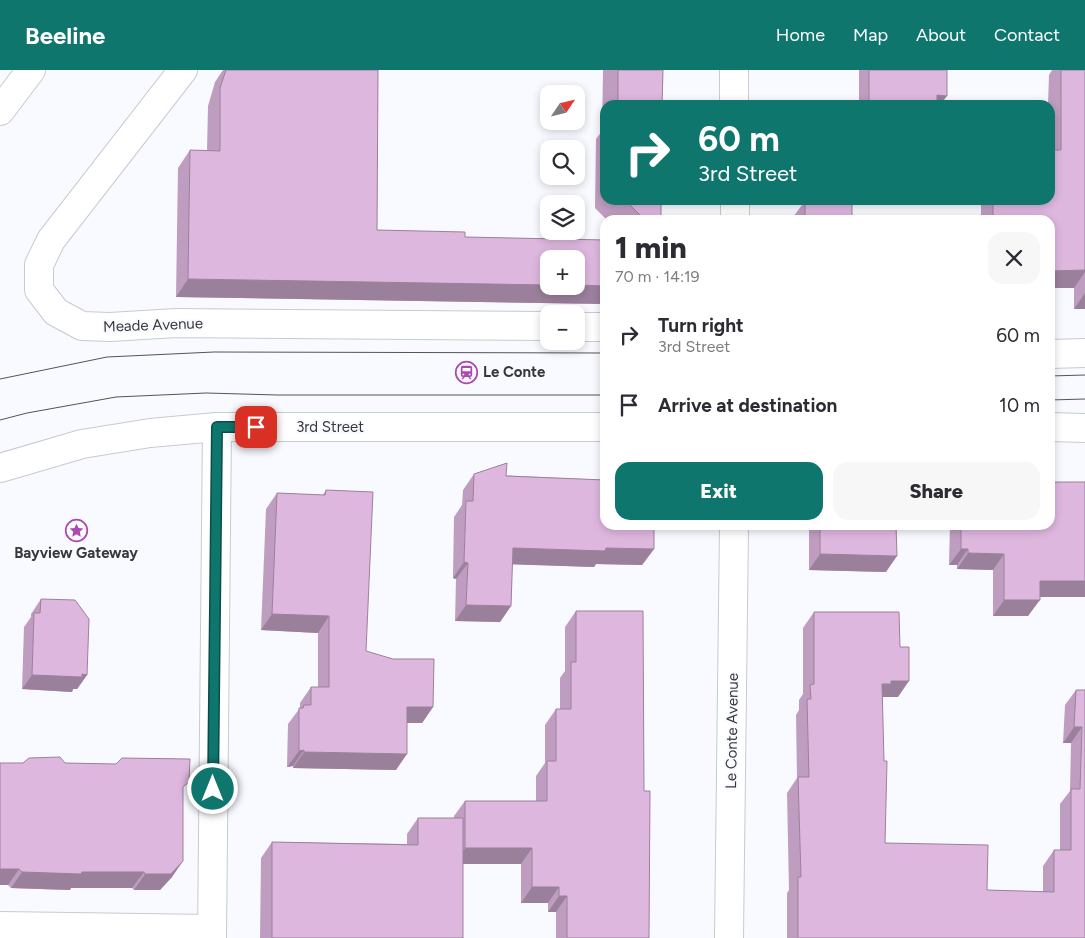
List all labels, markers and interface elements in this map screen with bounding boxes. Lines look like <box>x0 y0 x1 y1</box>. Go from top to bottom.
text: Beeline <box>25 21 105 50</box>
text: Home <box>776 24 825 46</box>
text: Map <box>853 24 888 46</box>
text: About <box>916 24 966 46</box>
text: Contact <box>994 24 1060 46</box>
north arrow <box>540 85 585 130</box>
map controls <box>540 85 585 350</box>
text: 60 m <box>698 118 780 160</box>
icon: right <box>615 120 680 185</box>
button: search <box>540 140 585 185</box>
text: 3rd Street <box>698 160 797 187</box>
button: layers <box>540 195 585 240</box>
text: 1 min <box>615 229 687 266</box>
button: close <box>988 232 1040 284</box>
button: + <box>540 250 585 295</box>
text: 70 m · 14:19 <box>615 267 700 286</box>
button: − <box>540 305 585 350</box>
street label: Meade Avenue <box>103 314 203 336</box>
text: Turn right <box>658 314 744 337</box>
icon: right <box>615 321 643 349</box>
text: 60 m <box>996 324 1040 347</box>
text: 3rd Street <box>658 337 730 356</box>
station icon: Le Conte <box>455 360 479 384</box>
place label: Le Conte <box>483 363 546 381</box>
icon: arrive <box>615 391 643 419</box>
text: Arrive at destination <box>658 394 837 417</box>
text: 10 m <box>999 394 1040 417</box>
pin <box>235 406 277 448</box>
icon: arrive <box>242 413 270 441</box>
street label: 3rd Street <box>296 418 364 436</box>
button: Exit <box>615 462 823 520</box>
button: Share <box>833 462 1040 520</box>
place icon: Bayview Gateway <box>64 518 88 542</box>
place label: Bayview Gateway <box>14 544 138 562</box>
street label: Le Conte Avenue <box>722 673 742 789</box>
position arrow <box>186 762 238 814</box>

